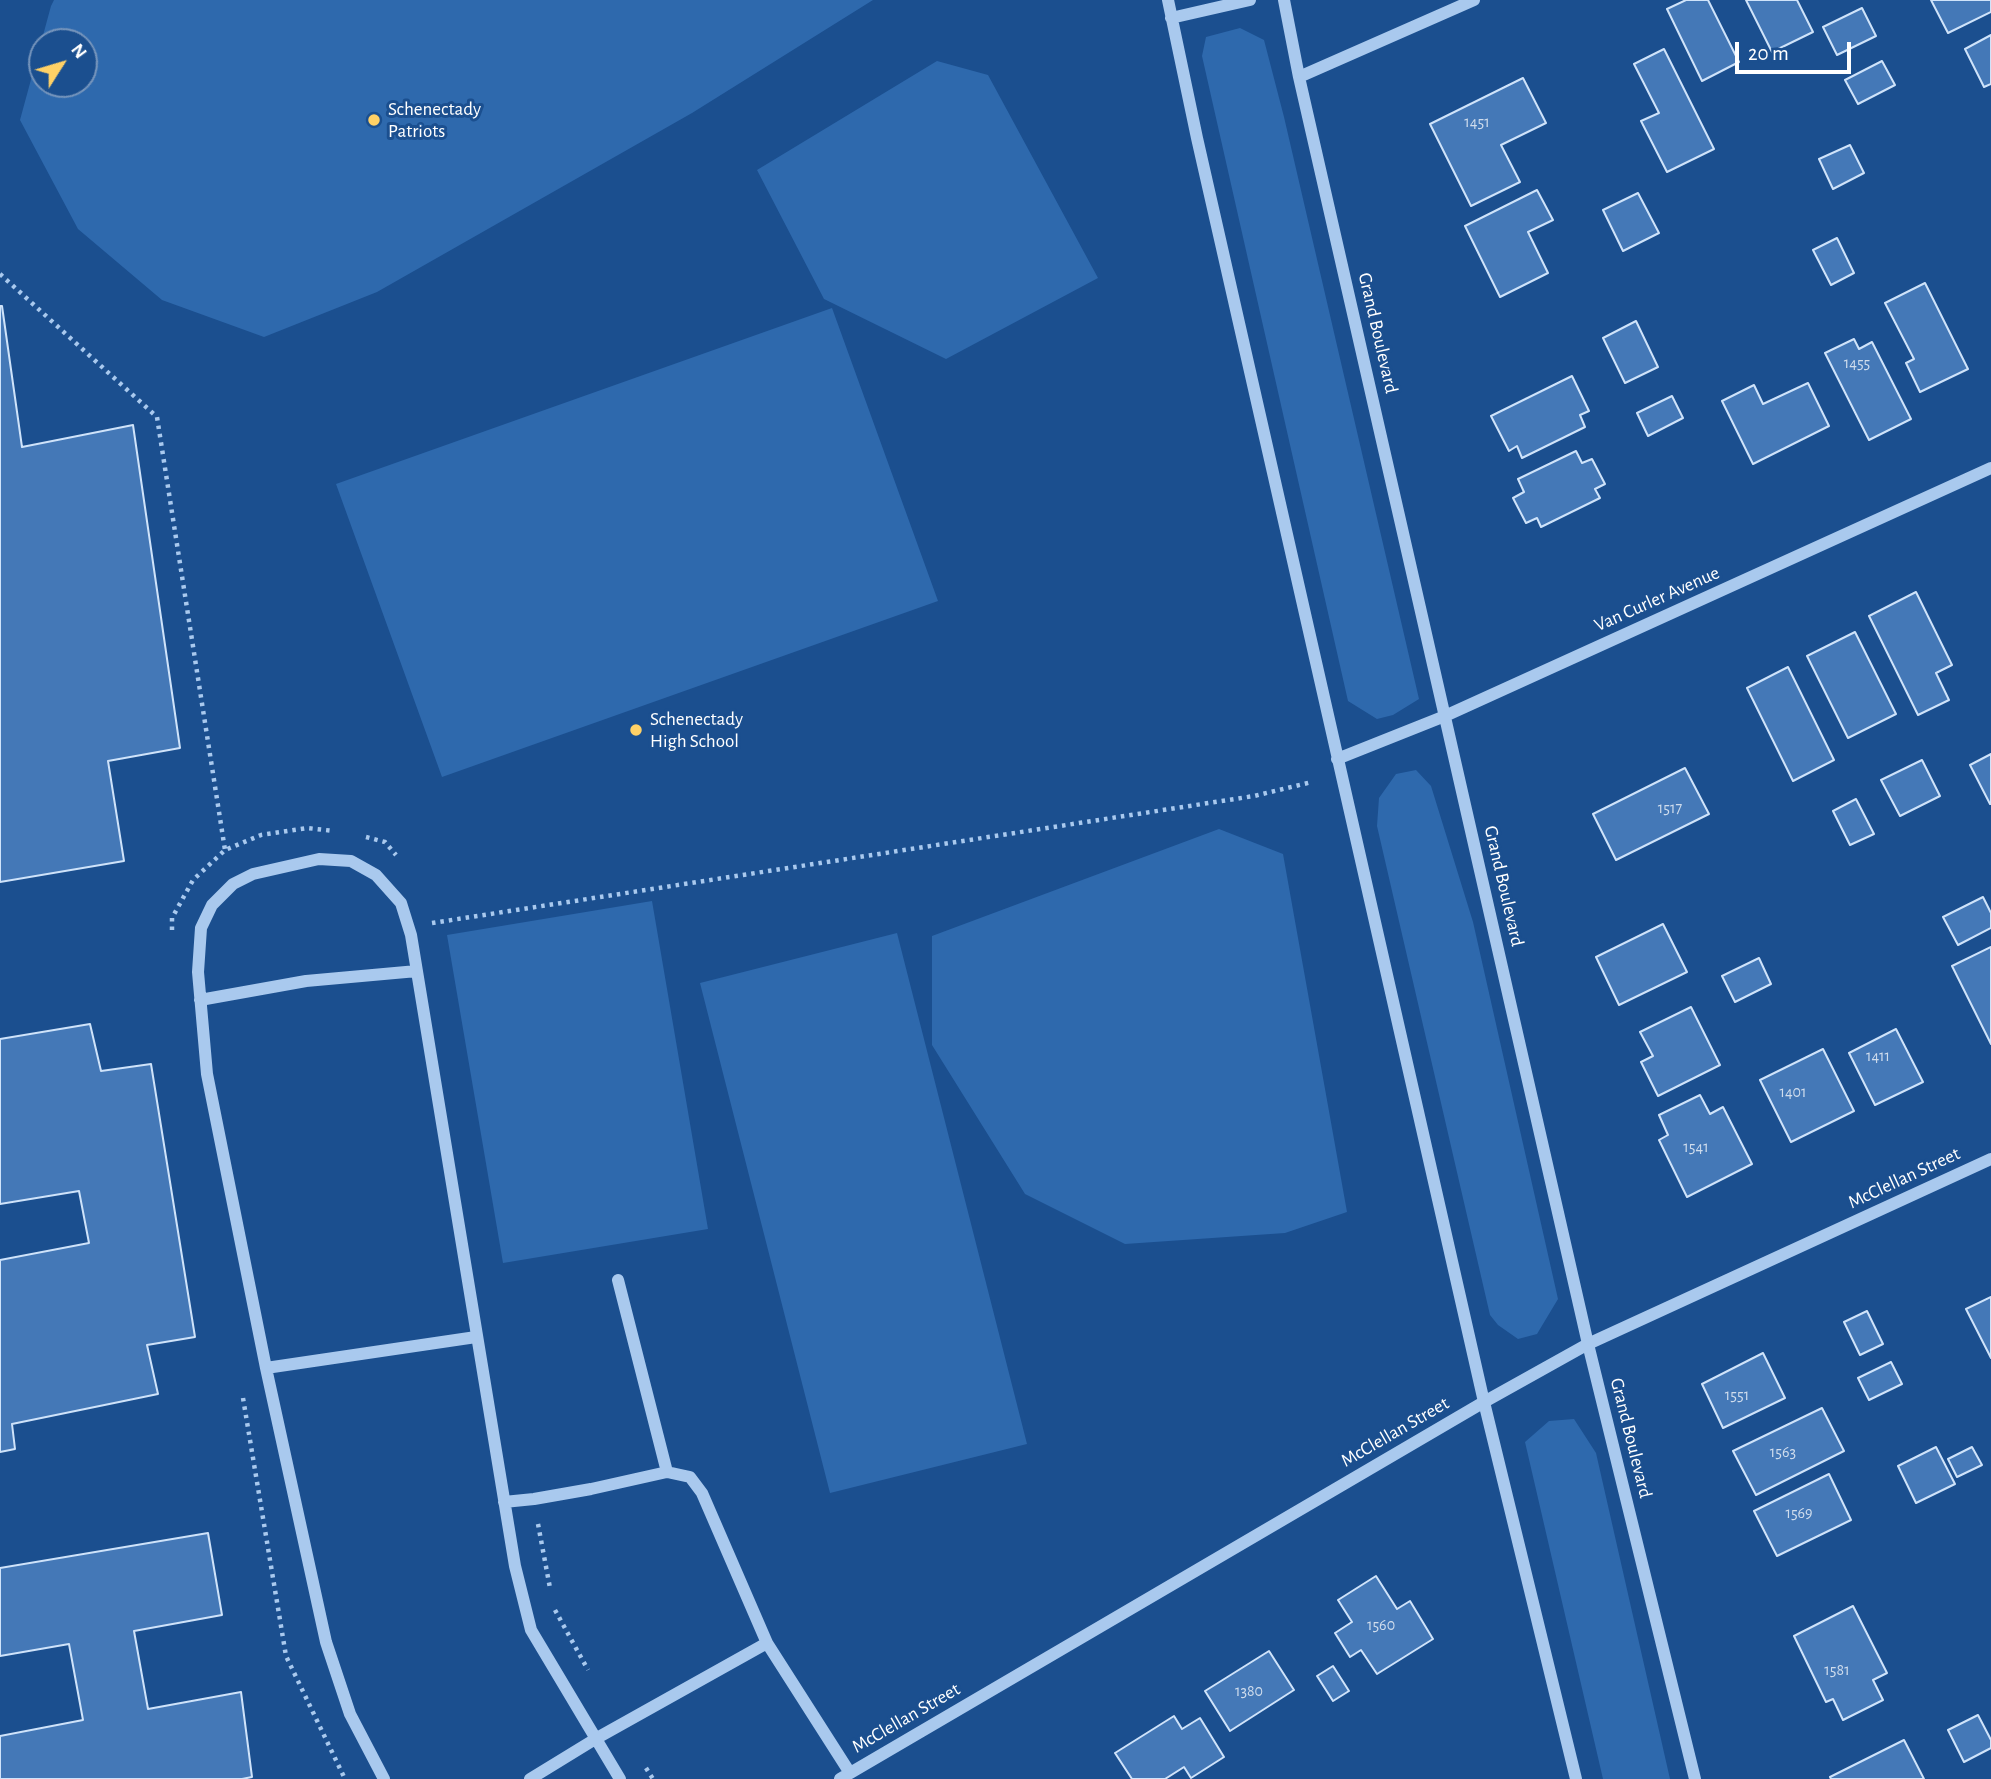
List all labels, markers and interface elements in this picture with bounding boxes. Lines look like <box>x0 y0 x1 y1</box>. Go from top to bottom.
north arrow <box>28 28 98 98</box>
scale bar <box>1739 28 1854 72</box>
text: N <box>67 40 90 62</box>
text: 20 m <box>1748 43 1789 64</box>
place label: Schenectady Patriots <box>388 98 481 142</box>
marker: Schenectady Patriots <box>366 112 382 128</box>
house number: 1451 <box>1464 112 1490 132</box>
street label: Grand Boulevard <box>1353 270 1403 396</box>
house number: 1455 <box>1844 353 1870 373</box>
street label: Van Curler Avenue <box>1591 561 1723 637</box>
place label: Schenectady High School <box>650 708 743 752</box>
marker: Schenectady High School <box>628 722 644 738</box>
house number: 1517 <box>1658 798 1682 818</box>
street label: Grand Boulevard <box>1479 823 1529 949</box>
house number: 1411 <box>1866 1046 1890 1066</box>
house number: 1401 <box>1779 1082 1807 1102</box>
house number: 1541 <box>1683 1137 1709 1157</box>
street label: McClellan Street <box>1844 1142 1964 1214</box>
street label: Grand Boulevard <box>1605 1376 1657 1500</box>
house number: 1551 <box>1725 1385 1749 1405</box>
street label: McClellan Street <box>1337 1392 1453 1472</box>
house number: 1563 <box>1770 1442 1796 1462</box>
house number: 1569 <box>1785 1503 1813 1523</box>
house number: 1560 <box>1367 1615 1395 1635</box>
house number: 1581 <box>1824 1660 1850 1680</box>
street label: McClellan Street <box>848 1678 964 1758</box>
house number: 1380 <box>1235 1681 1263 1701</box>

